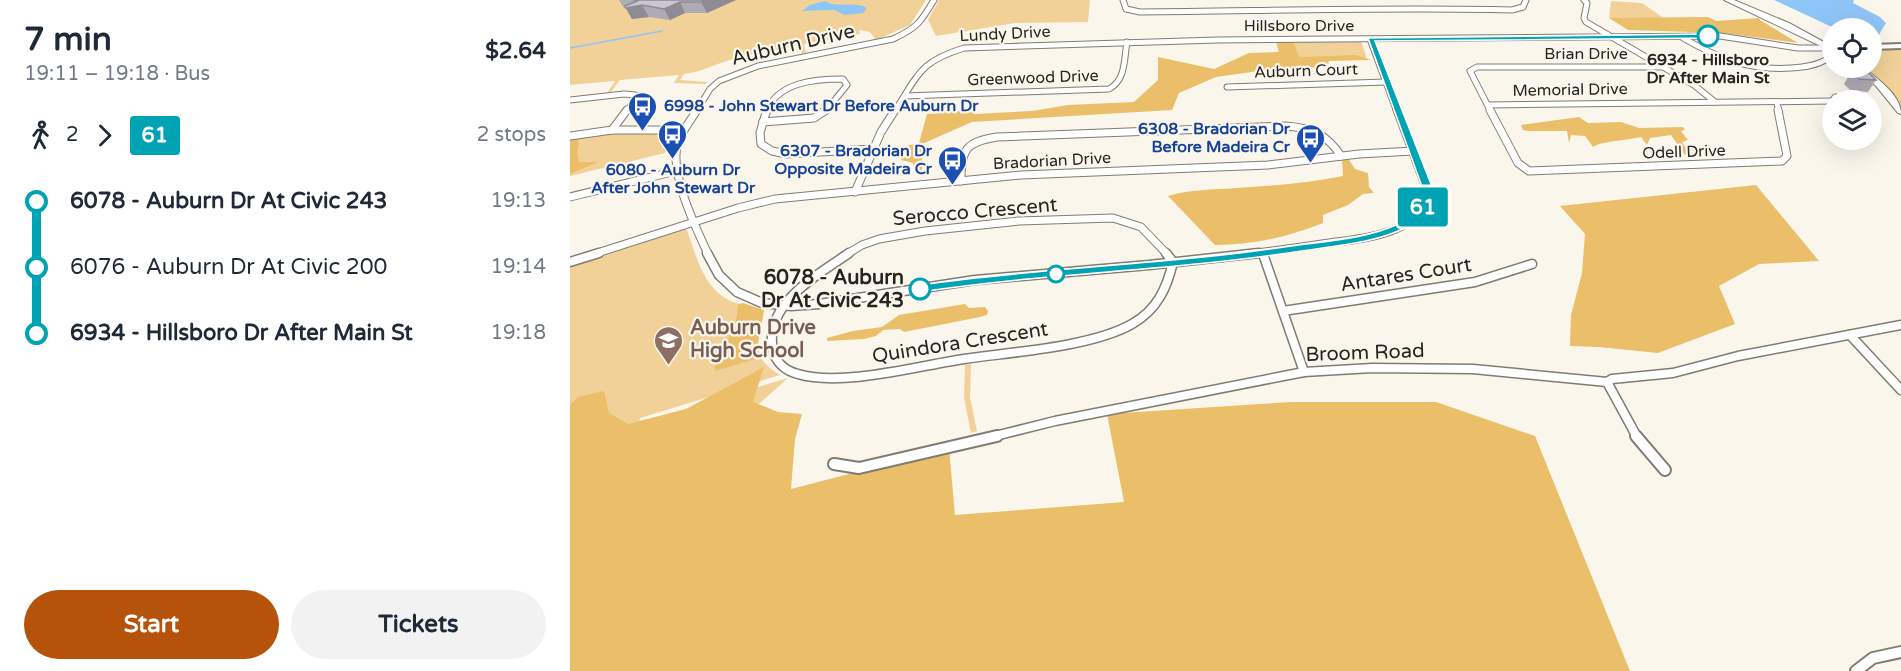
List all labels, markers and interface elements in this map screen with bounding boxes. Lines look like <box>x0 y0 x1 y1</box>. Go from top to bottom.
street label: Hillsboro Drive <box>1244 16 1354 36</box>
map controls <box>1822 18 1882 150</box>
button: locate <box>1822 18 1882 78</box>
street label: Auburn Drive <box>729 19 857 71</box>
text: 7 min <box>24 20 112 59</box>
street label: Lundy Drive <box>959 22 1051 46</box>
marker: 6934 - Hillsboro Dr After Main St <box>1697 25 1719 47</box>
text: $2.64 <box>485 38 546 64</box>
street label: Brian Drive <box>1544 44 1628 64</box>
place label: 6934 - Hillsboro Dr After Main St <box>1646 50 1770 88</box>
street label: Auburn Court <box>1254 59 1358 83</box>
text: 19:11 – 19:18 · Bus <box>24 62 210 86</box>
street label: Greenwood Drive <box>967 66 1099 90</box>
street label: Memorial Drive <box>1512 79 1628 101</box>
bus stop icon: 6998 - John Stewart Dr Before Auburn Dr <box>627 90 659 132</box>
button: layers <box>1822 90 1882 150</box>
place label: 6998 - John Stewart Dr Before Auburn Dr <box>664 96 979 116</box>
bus stop icon: 6080 - Auburn Dr After John Stewart Dr <box>657 118 689 160</box>
icon: walk <box>24 119 57 152</box>
icon: forward <box>88 119 121 152</box>
place label: 6308 - Bradorian Dr Before Madeira Cr <box>1138 119 1291 157</box>
bus stop icon: 6308 - Bradorian Dr Before Madeira Cr <box>1295 122 1327 164</box>
text: 2 <box>66 123 79 147</box>
text: 61 <box>142 123 168 148</box>
text: 2 stops <box>477 123 546 147</box>
place label: 6307 - Bradorian Dr Opposite Madeira Cr <box>774 141 933 179</box>
street label: Odell Drive <box>1642 141 1726 163</box>
bus stop icon: 6307 - Bradorian Dr Opposite Madeira Cr <box>937 144 969 186</box>
street label: Bradorian Drive <box>992 148 1112 174</box>
place label: 6080 - Auburn Dr After John Stewart Dr <box>591 160 756 198</box>
text: 6078 - Auburn Dr At Civic 243 <box>70 188 387 214</box>
line badge: 61 <box>1396 188 1450 226</box>
text: 19:13 <box>491 189 546 213</box>
street label: Serocco Crescent <box>892 193 1059 231</box>
text: 61 <box>1410 195 1436 220</box>
street label: Antares Court <box>1339 253 1474 297</box>
text: 6076 - Auburn Dr At Civic 200 <box>70 254 387 280</box>
text: 19:14 <box>491 255 546 279</box>
unlabelled marker <box>1047 265 1065 283</box>
place label: 6078 - Auburn Dr At Civic 243 <box>761 266 904 313</box>
marker: 6078 - Auburn Dr At Civic 243 <box>909 278 931 300</box>
place label: Auburn Drive High School <box>690 316 816 363</box>
street label: Quindora Crescent <box>870 317 1050 369</box>
text: 6934 - Hillsboro Dr After Main St <box>70 320 413 346</box>
text: 19:18 <box>491 321 546 345</box>
school or university icon: Auburn Drive High School <box>653 324 685 366</box>
street label: Broom Road <box>1305 339 1425 367</box>
button: Start <box>24 590 279 659</box>
button: Tickets <box>291 590 546 659</box>

